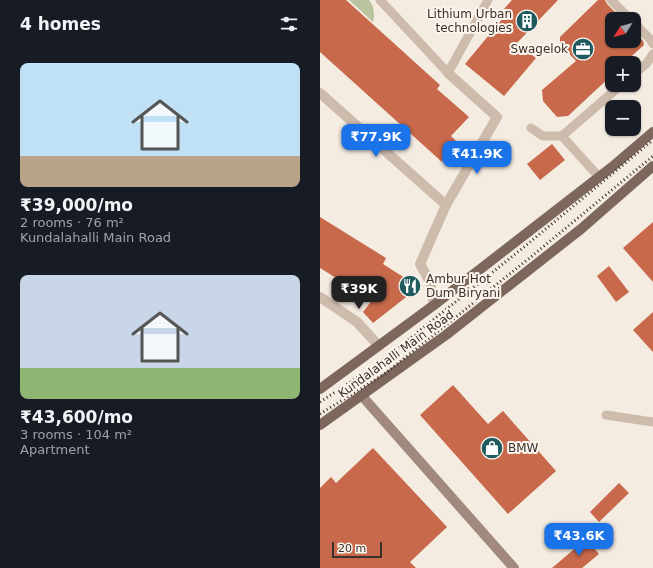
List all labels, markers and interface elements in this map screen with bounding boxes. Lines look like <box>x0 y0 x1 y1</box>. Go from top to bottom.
place label: Lithium Urban technologies <box>427 7 512 35</box>
building icon: Lithium Urban technologies <box>514 8 540 34</box>
north arrow <box>605 12 641 48</box>
map controls <box>605 12 641 136</box>
icon: filters <box>278 13 300 35</box>
text: 4 homes <box>20 14 101 34</box>
office icon: Swagelok <box>570 36 596 62</box>
place label: Swagelok <box>511 42 568 56</box>
button: + <box>605 56 641 92</box>
icon: home <box>124 89 196 161</box>
button: − <box>605 100 641 136</box>
pin: ₹77.9K <box>343 124 409 158</box>
text: ₹77.9K <box>350 129 402 144</box>
pin: ₹41.9K <box>444 141 510 175</box>
text: ₹41.9K <box>451 146 503 161</box>
text: ₹39,000/mo <box>20 195 133 215</box>
text: 2 rooms · 76 m² <box>20 215 124 230</box>
text: Kundalahalli Main Road <box>20 230 171 245</box>
place label: Ambur Hot Dum Biryani <box>426 272 500 300</box>
restaurant icon: Ambur Hot Dum Biryani <box>397 273 423 299</box>
pin: ₹39K <box>335 276 383 310</box>
text: ₹39K <box>340 281 378 296</box>
icon: home <box>124 301 196 373</box>
street label: Kundalahalli Main Road <box>335 307 457 401</box>
text: ₹43,600/mo <box>20 407 133 427</box>
text: 3 rooms · 104 m² <box>20 427 132 442</box>
shop icon: BMW <box>479 435 505 461</box>
place label: BMW <box>508 441 539 455</box>
text: Apartment <box>20 442 90 457</box>
pin: ₹43.6K <box>546 523 612 557</box>
text: ₹43.6K <box>553 528 605 543</box>
scale bar <box>332 540 382 559</box>
text: 20 m <box>338 542 366 555</box>

